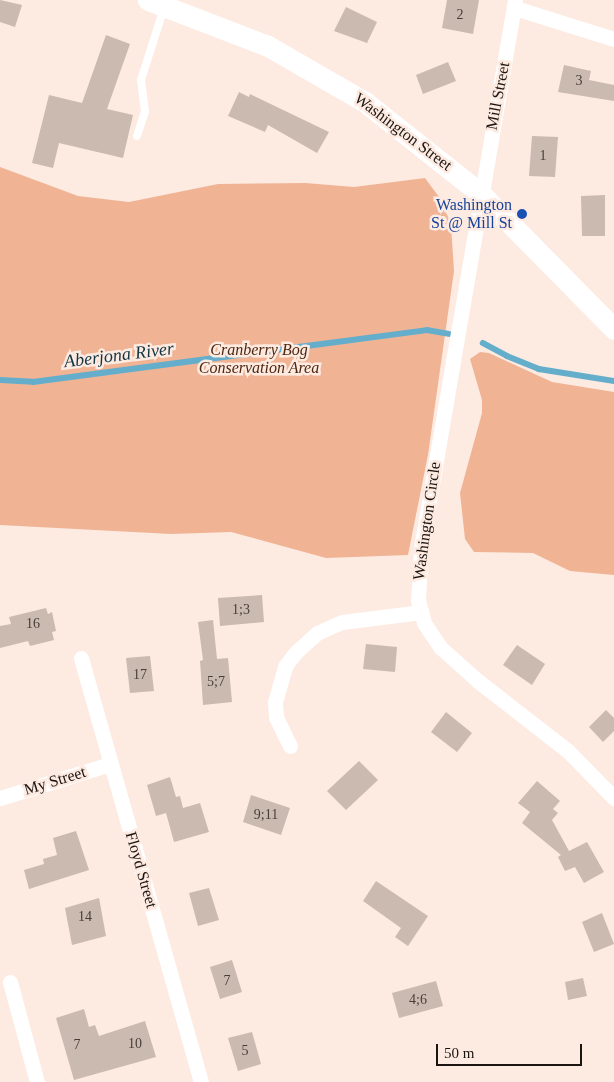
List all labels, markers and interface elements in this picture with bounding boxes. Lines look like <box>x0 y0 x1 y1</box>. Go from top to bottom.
house number: 2 <box>456 7 464 23</box>
street label: Mill Street <box>482 60 514 132</box>
house number: 3 <box>576 73 582 89</box>
street label: Washington Street <box>350 89 456 175</box>
house number: 1 <box>540 148 546 164</box>
place label: Washington St @ Mill St <box>431 195 512 233</box>
marker: Washington St @ Mill St <box>516 208 528 220</box>
water label: Aberjona River <box>63 338 175 372</box>
park label: Cranberry Bog Conservation Area <box>199 340 319 378</box>
street label: Washington Circle <box>409 461 445 581</box>
house number: 1;3 <box>232 602 250 618</box>
house number: 16 <box>26 616 40 632</box>
house number: 17 <box>133 667 147 683</box>
house number: 5;7 <box>207 674 225 690</box>
street label: My Street <box>22 763 88 799</box>
house number: 9;11 <box>254 807 278 823</box>
street label: Floyd Street <box>121 830 161 910</box>
house number: 14 <box>78 909 92 925</box>
house number: 7 <box>223 973 230 989</box>
house number: 4;6 <box>409 992 427 1008</box>
scale bar <box>439 1034 585 1066</box>
house number: 10 <box>128 1036 142 1052</box>
house number: 7 <box>74 1037 80 1053</box>
house number: 5 <box>242 1043 248 1059</box>
text: 50 m <box>444 1045 474 1061</box>

